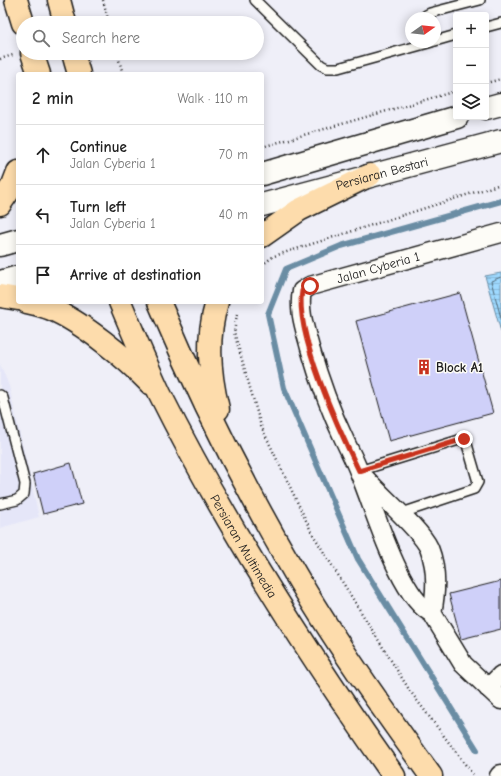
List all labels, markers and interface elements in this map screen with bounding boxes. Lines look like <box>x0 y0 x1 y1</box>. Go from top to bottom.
north arrow <box>405 12 441 48</box>
map controls <box>453 12 489 120</box>
button: + <box>453 12 489 48</box>
search box <box>16 16 264 60</box>
icon: search <box>30 27 52 49</box>
text: Search here <box>62 29 140 47</box>
button: − <box>453 48 489 84</box>
button: layers <box>453 84 489 120</box>
text: 2 min <box>32 89 73 108</box>
text: Walk · 110 m <box>177 91 248 106</box>
text: Continue <box>70 138 127 156</box>
icon: ahead <box>32 144 54 166</box>
text: 70 m <box>219 147 248 162</box>
street label: Persiaran Bestari <box>334 154 430 193</box>
text: Jalan Cyberia 1 <box>70 156 155 171</box>
text: Turn left <box>70 198 126 216</box>
icon: left <box>32 204 54 226</box>
text: 40 m <box>219 207 248 222</box>
text: Jalan Cyberia 1 <box>70 216 155 231</box>
street label: Jalan Cyberia 1 <box>335 249 421 286</box>
icon: arrive <box>32 264 54 286</box>
text: Arrive at destination <box>70 266 201 284</box>
route start <box>301 277 319 295</box>
building icon: Block A1 <box>415 358 433 376</box>
place label: Block A1 <box>436 360 483 375</box>
route end <box>455 430 473 448</box>
street label: Persiaran Multimedia <box>207 492 280 601</box>

